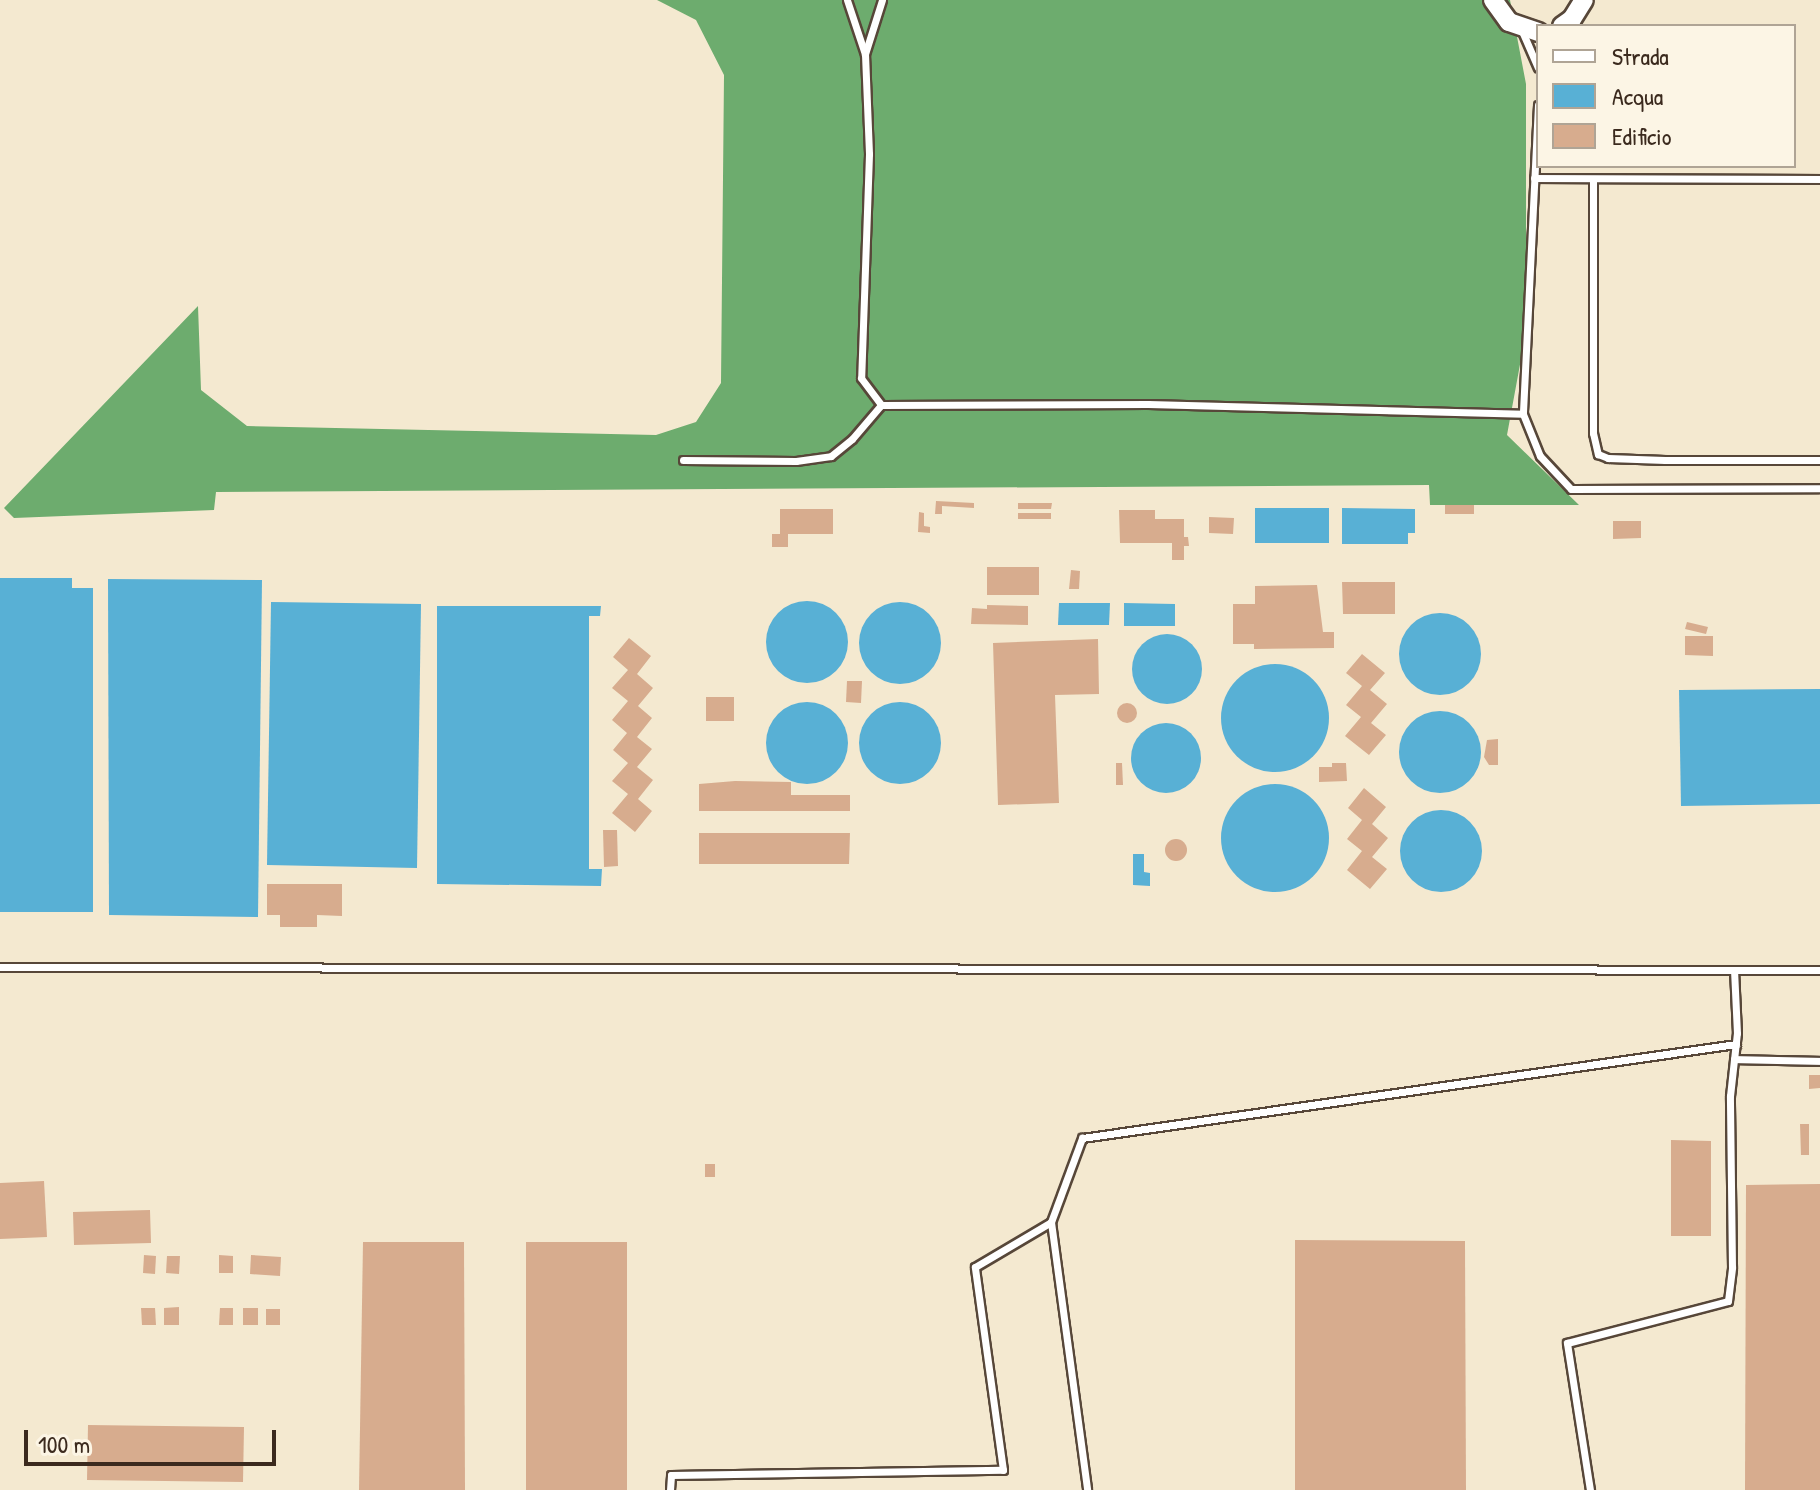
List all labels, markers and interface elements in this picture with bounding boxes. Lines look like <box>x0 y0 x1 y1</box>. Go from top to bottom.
legend <box>1536 24 1796 168</box>
text: Strada <box>1612 40 1669 72</box>
text: Acqua <box>1612 80 1663 112</box>
text: Edificio <box>1612 120 1671 152</box>
scale bar <box>28 1414 280 1464</box>
text: 100 m <box>38 1428 90 1460</box>

